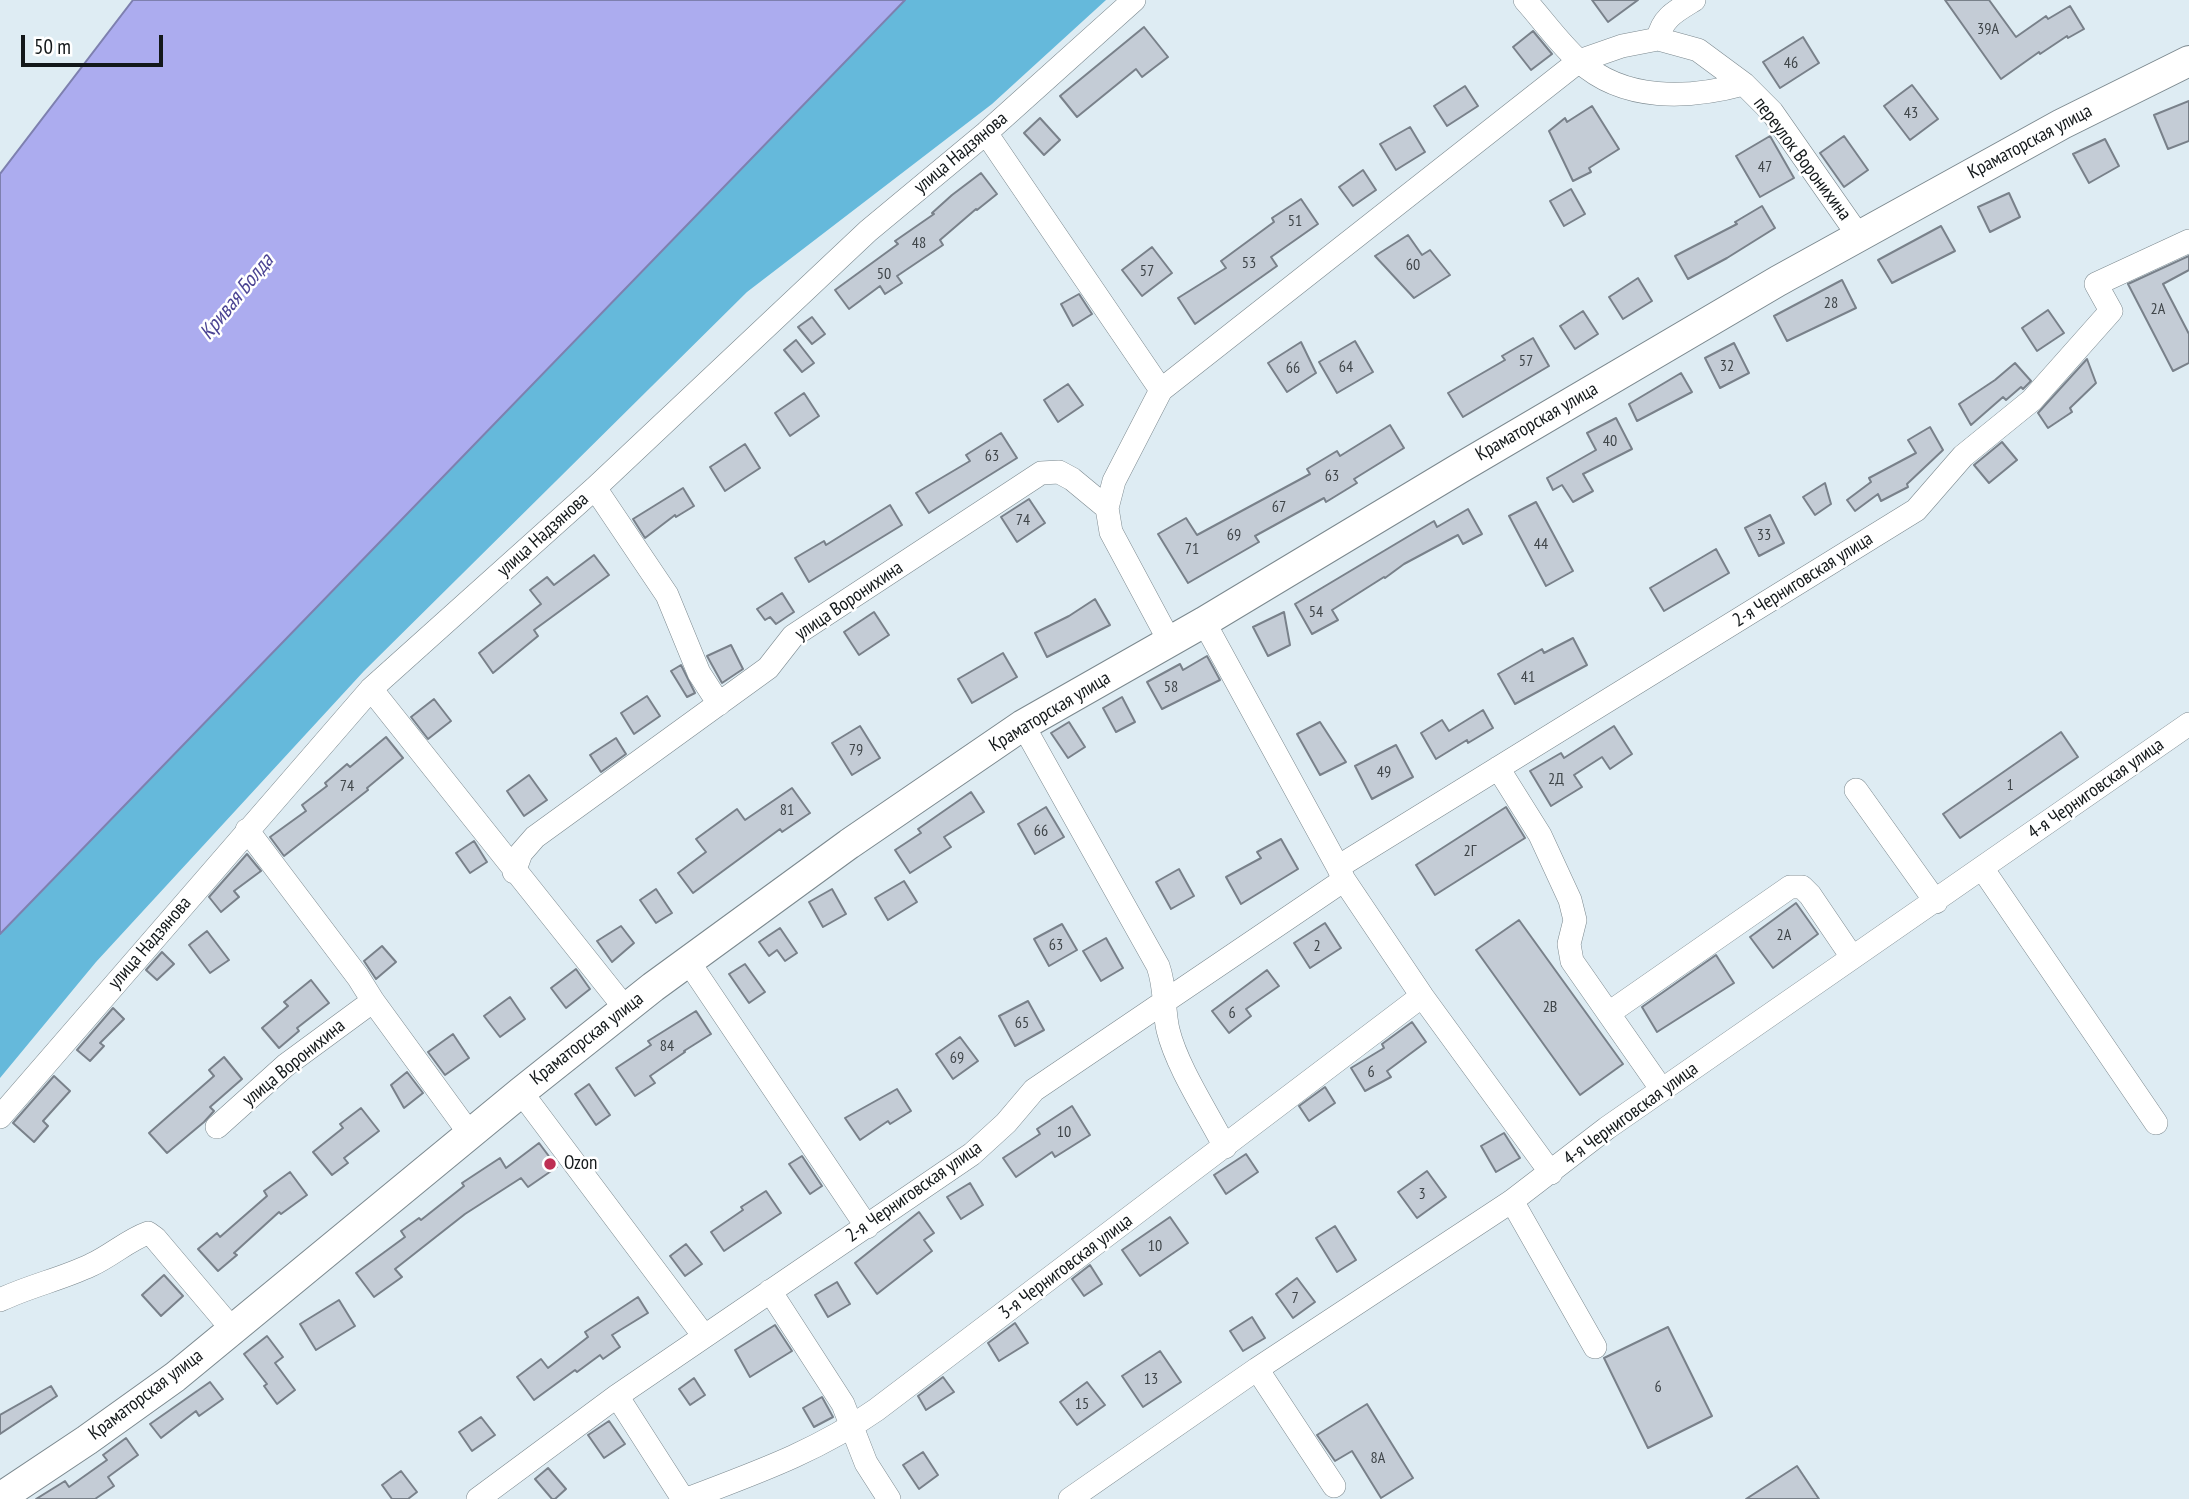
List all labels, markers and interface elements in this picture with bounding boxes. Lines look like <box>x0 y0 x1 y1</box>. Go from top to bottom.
house number: 39А <box>1977 19 1999 39</box>
scale bar <box>24 21 166 65</box>
text: 50 m <box>34 33 71 60</box>
house number: 46 <box>1784 53 1798 73</box>
street label: переулок Воронихина <box>1748 93 1856 225</box>
street label: Краматорская улица <box>1964 100 2096 184</box>
house number: 43 <box>1904 103 1918 123</box>
street label: улица Надзянова <box>910 107 1012 199</box>
house number: 47 <box>1758 157 1772 177</box>
house number: 51 <box>1288 211 1302 231</box>
house number: 48 <box>912 233 926 253</box>
water label: Кривая Болда <box>195 249 279 345</box>
house number: 53 <box>1242 253 1256 273</box>
house number: 60 <box>1406 255 1420 275</box>
house number: 57 <box>1140 261 1154 281</box>
house number: 50 <box>877 264 891 284</box>
house number: 28 <box>1824 293 1838 313</box>
house number: 2А <box>2151 299 2165 319</box>
house number: 57 <box>1519 351 1533 371</box>
house number: 32 <box>1720 356 1734 376</box>
house number: 64 <box>1339 357 1353 377</box>
house number: 66 <box>1286 358 1300 378</box>
street label: Краматорская улица <box>1472 378 1602 466</box>
house number: 40 <box>1603 431 1617 451</box>
house number: 63 <box>985 446 999 466</box>
house number: 63 <box>1325 466 1339 486</box>
street label: улица Надзянова <box>493 488 593 582</box>
house number: 67 <box>1272 497 1286 517</box>
house number: 74 <box>1016 510 1030 530</box>
house number: 69 <box>1227 525 1241 545</box>
house number: 33 <box>1757 525 1771 545</box>
street label: 2-я Черниговская улица <box>1729 528 1877 632</box>
house number: 44 <box>1534 534 1548 554</box>
house number: 71 <box>1185 539 1199 559</box>
street label: улица Воронихина <box>791 557 907 645</box>
house number: 54 <box>1309 602 1323 622</box>
street label: Краматорская улица <box>985 667 1115 757</box>
house number: 41 <box>1521 667 1535 687</box>
house number: 58 <box>1164 677 1178 697</box>
street label: 4-я Черниговская улица <box>2024 734 2168 844</box>
house number: 79 <box>849 740 863 760</box>
house number: 49 <box>1377 762 1391 782</box>
house number: 2Д <box>1548 769 1564 789</box>
house number: 1 <box>2006 775 2014 795</box>
house number: 74 <box>340 776 354 796</box>
house number: 81 <box>780 800 794 820</box>
house number: 66 <box>1034 821 1048 841</box>
house number: 2Г <box>1464 841 1476 861</box>
street label: улица Надзянова <box>104 892 196 994</box>
house number: 2А <box>1777 925 1791 945</box>
house number: 63 <box>1049 935 1063 955</box>
house number: 2 <box>1313 936 1321 956</box>
street label: Краматорская улица <box>526 988 648 1090</box>
house number: 2В <box>1543 997 1557 1017</box>
house number: 6 <box>1228 1003 1236 1023</box>
house number: 65 <box>1015 1013 1029 1033</box>
street label: улица Воронихина <box>238 1015 350 1111</box>
house number: 84 <box>660 1036 674 1056</box>
house number: 69 <box>950 1048 964 1068</box>
street label: 4-я Черниговская улица <box>1559 1058 1703 1170</box>
house number: 6 <box>1367 1062 1375 1082</box>
house number: 10 <box>1057 1122 1071 1142</box>
street label: 2-я Черниговская улица <box>842 1137 986 1247</box>
place label: Ozon <box>564 1153 597 1175</box>
marker: Ozon <box>542 1156 558 1172</box>
house number: 3 <box>1418 1184 1426 1204</box>
street label: 3-я Черниговская улица <box>995 1210 1137 1324</box>
house number: 10 <box>1148 1236 1162 1256</box>
house number: 7 <box>1291 1288 1299 1308</box>
street label: Краматорская улица <box>84 1345 208 1445</box>
house number: 13 <box>1144 1369 1158 1389</box>
house number: 6 <box>1654 1377 1662 1397</box>
house number: 15 <box>1075 1394 1089 1414</box>
house number: 8А <box>1371 1448 1385 1468</box>

